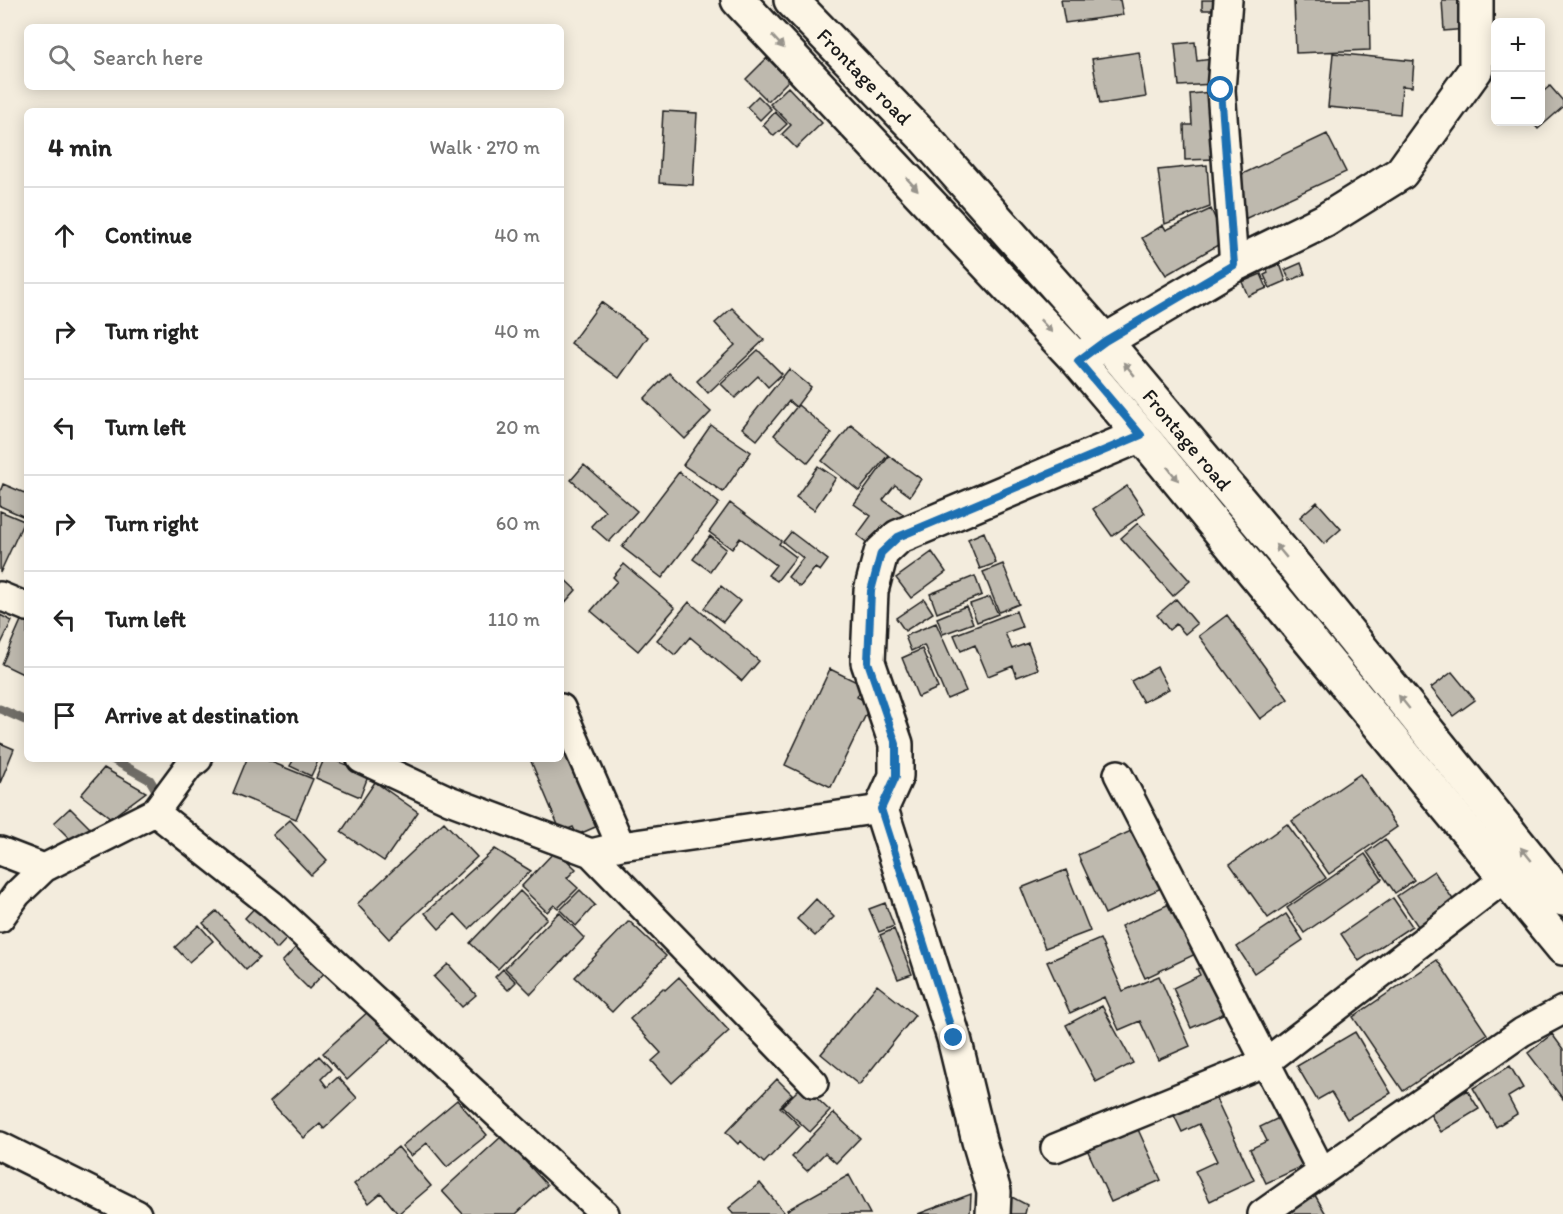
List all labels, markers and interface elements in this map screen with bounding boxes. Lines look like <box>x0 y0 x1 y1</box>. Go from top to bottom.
map controls <box>1491 18 1545 126</box>
button: + <box>1491 18 1545 72</box>
street label: Frontage road <box>812 22 918 130</box>
search box <box>24 24 564 90</box>
one-way arrow <box>771 35 785 50</box>
icon: search <box>45 41 78 74</box>
text: Search here <box>93 44 203 71</box>
button: − <box>1491 72 1545 126</box>
route start <box>1207 76 1233 102</box>
text: 4 min <box>48 131 112 163</box>
text: Walk · 270 m <box>429 135 540 159</box>
one-way arrow <box>905 177 919 192</box>
icon: ahead <box>48 219 81 252</box>
text: Continue <box>105 222 192 249</box>
text: 40 m <box>494 223 540 247</box>
icon: right <box>48 315 81 348</box>
text: Turn right <box>105 318 199 345</box>
text: 40 m <box>494 319 540 343</box>
one-way arrow <box>1038 319 1052 333</box>
one-way arrow <box>1122 361 1135 377</box>
street label: Frontage road <box>1138 383 1238 496</box>
icon: left <box>48 411 81 444</box>
text: Turn left <box>105 414 186 441</box>
text: 20 m <box>496 415 540 439</box>
one-way arrow <box>1167 466 1180 482</box>
icon: right <box>48 507 81 540</box>
text: Turn right <box>105 510 199 537</box>
text: 60 m <box>496 511 540 535</box>
one-way arrow <box>1275 544 1288 559</box>
icon: left <box>48 603 81 636</box>
text: Turn left <box>105 606 186 633</box>
text: 110 m <box>488 607 540 631</box>
one-way arrow <box>1397 694 1410 710</box>
icon: arrive <box>48 699 81 732</box>
text: Arrive at destination <box>105 702 299 729</box>
one-way arrow <box>1520 846 1533 862</box>
route end <box>940 1024 966 1050</box>

